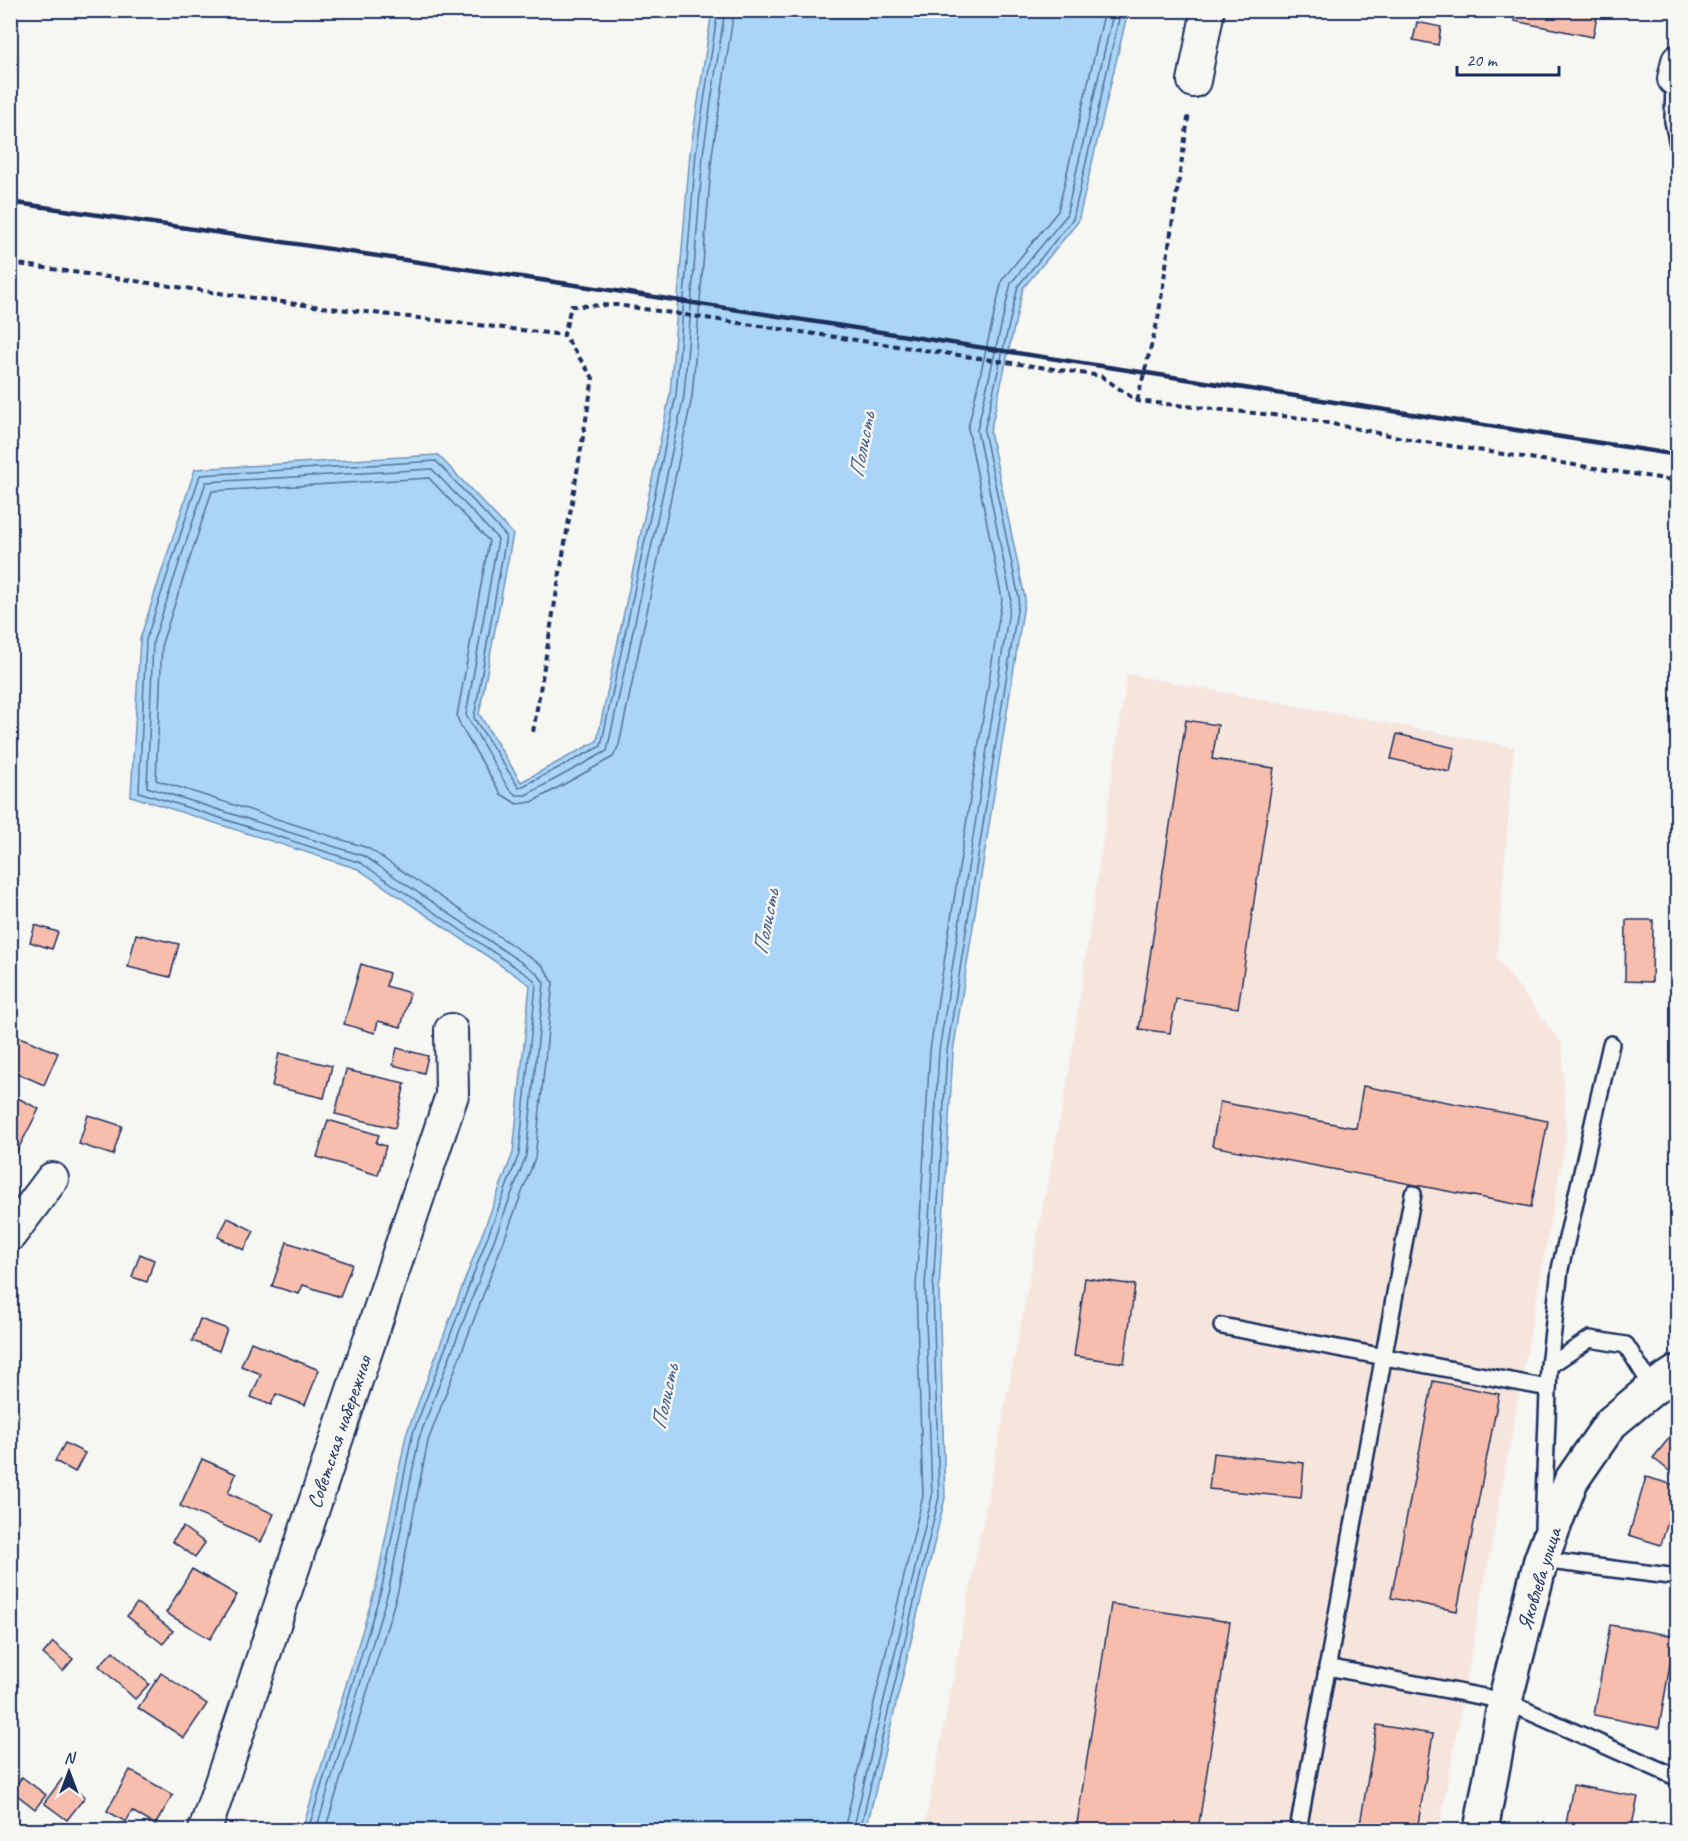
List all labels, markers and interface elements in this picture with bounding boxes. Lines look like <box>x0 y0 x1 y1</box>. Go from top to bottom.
scale bar <box>1457 39 1559 77</box>
text: 20 m <box>1466 49 1499 71</box>
water label: Полисть <box>842 408 882 480</box>
water label: Полисть <box>746 885 786 957</box>
street label: Советская набережная <box>301 1351 378 1512</box>
water label: Полисть <box>645 1360 686 1432</box>
street label: Яковлева улица <box>1511 1522 1568 1633</box>
north arrow <box>39 1742 99 1802</box>
text: N <box>64 1748 77 1768</box>

